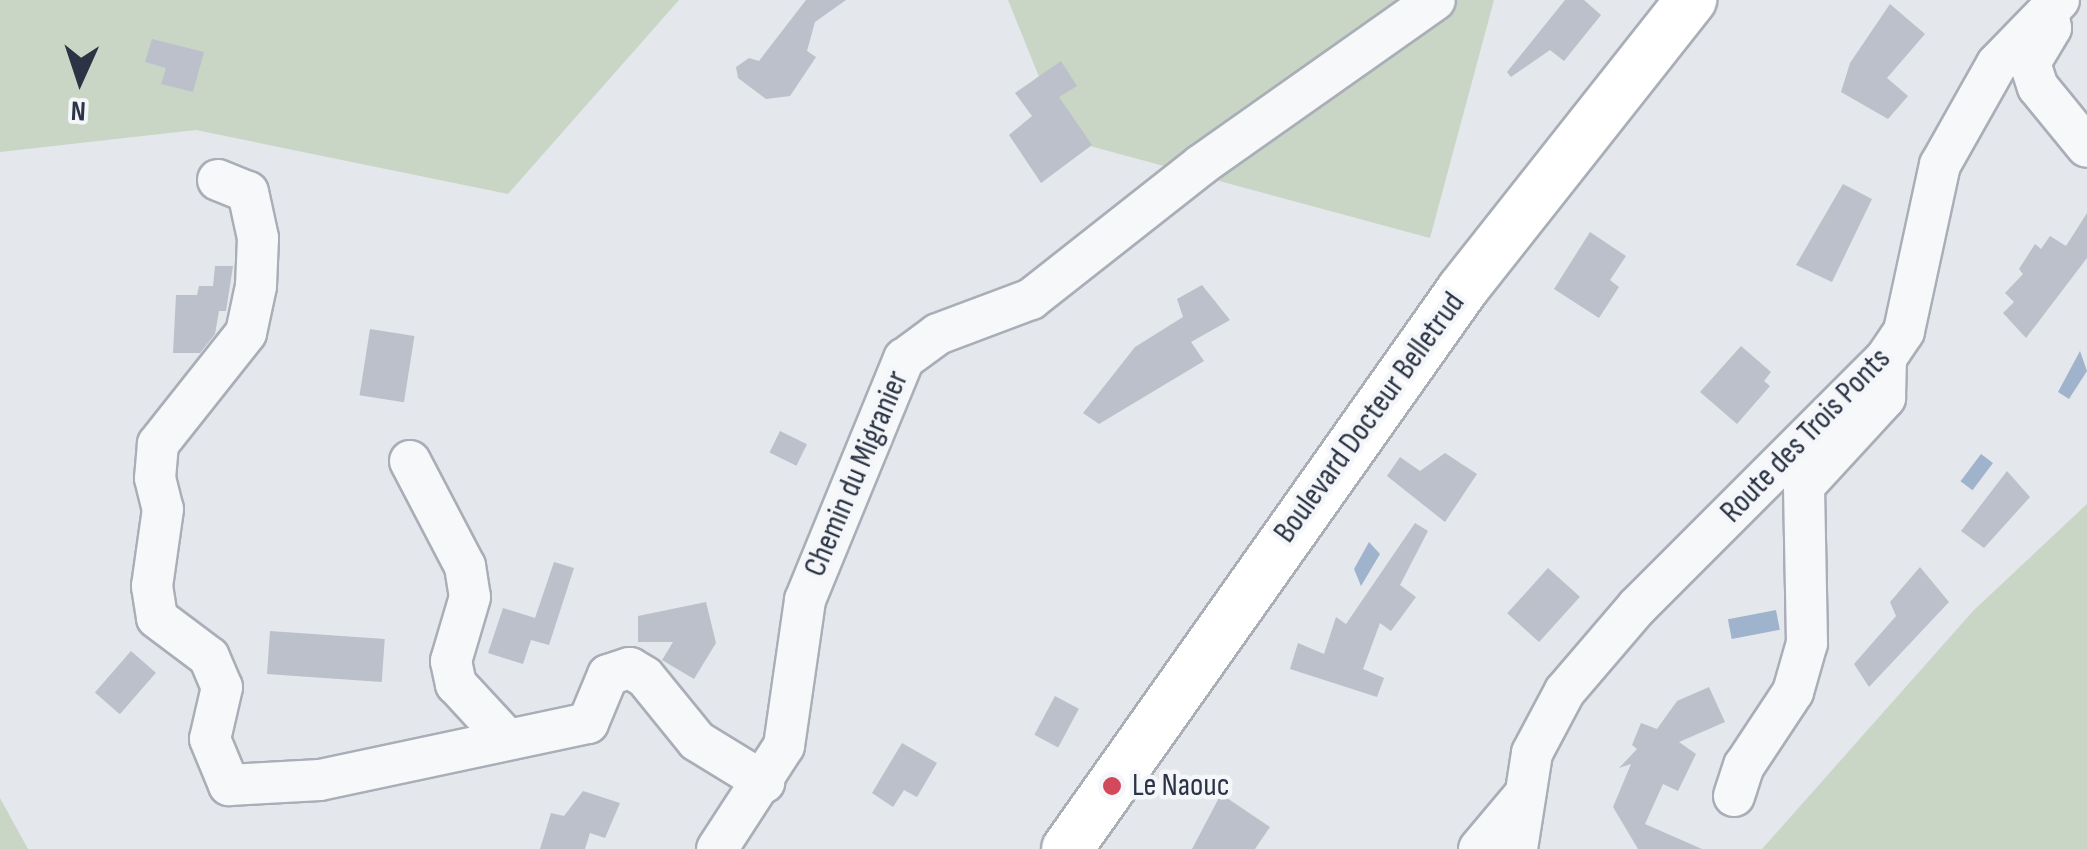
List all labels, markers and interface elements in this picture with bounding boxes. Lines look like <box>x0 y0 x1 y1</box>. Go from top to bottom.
north arrow <box>30 30 130 130</box>
text: N <box>70 94 87 127</box>
street label: Boulevard Docteur Belletrud <box>1266 285 1474 551</box>
street label: Route des Trois Ponts <box>1713 341 1899 531</box>
street label: Chemin du Migranier <box>796 365 918 583</box>
place label: Le Naouc <box>1132 767 1230 805</box>
marker: Le Naouc <box>1101 775 1123 797</box>

